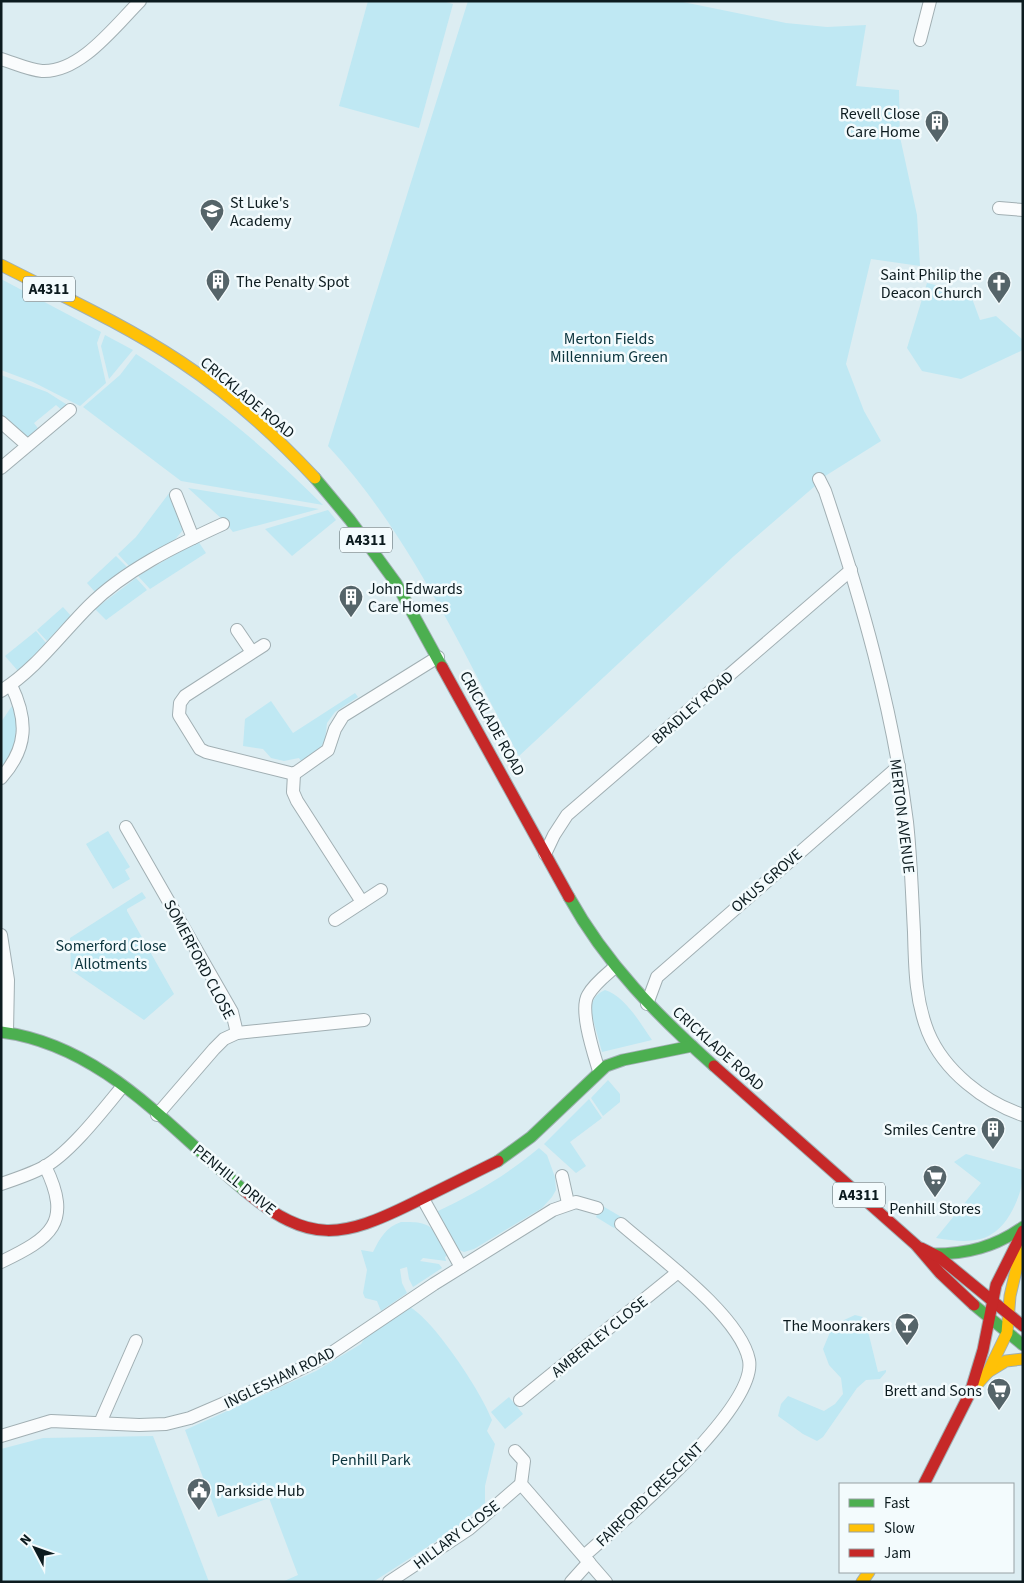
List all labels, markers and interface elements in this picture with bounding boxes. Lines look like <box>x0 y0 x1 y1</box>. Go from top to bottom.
place label: Revell Close Care Home <box>840 103 920 143</box>
building icon: Revell Close Care Home <box>924 109 950 143</box>
place label: St Luke's Academy <box>230 192 292 232</box>
school or university icon: St Luke's Academy <box>199 198 225 232</box>
place label: Saint Philip the Deacon Church <box>880 264 982 304</box>
building icon: The Penalty Spot <box>205 268 231 302</box>
church icon: Saint Philip the Deacon Church <box>986 270 1012 304</box>
place label: The Penalty Spot <box>236 271 350 293</box>
road number: A4311 <box>23 276 75 302</box>
park label: Merton Fields Millennium Green <box>550 328 668 368</box>
street label: CRICKLADE ROAD <box>195 352 299 444</box>
road number: A4311 <box>340 528 392 552</box>
place label: John Edwards Care Homes <box>368 578 463 618</box>
building icon: John Edwards Care Homes <box>338 584 364 618</box>
street label: BRADLEY ROAD <box>647 666 739 750</box>
street label: CRICKLADE ROAD <box>454 667 530 780</box>
street label: MERTON AVENUE <box>884 757 920 875</box>
street label: OKUS GROVE <box>726 844 807 918</box>
street label: SOMERFORD CLOSE <box>158 896 240 1023</box>
park label: Somerford Close Allotments <box>55 935 167 975</box>
street label: CRICKLADE ROAD <box>668 1001 769 1096</box>
building icon: Smiles Centre <box>980 1116 1006 1150</box>
place label: Smiles Centre <box>884 1119 976 1141</box>
street label: PENHILL DRIVE <box>188 1139 281 1220</box>
supermarket icon: Penhill Stores <box>922 1164 948 1198</box>
road number: A4311 <box>833 1182 885 1208</box>
place label: Penhill Stores <box>889 1198 981 1220</box>
street label: AMBERLEY CLOSE <box>547 1291 653 1383</box>
bar icon: The Moonrakers <box>894 1312 920 1346</box>
place label: The Moonrakers <box>783 1315 890 1337</box>
street label: INGLESHAM ROAD <box>220 1341 339 1414</box>
supermarket icon: Brett and Sons <box>986 1377 1012 1411</box>
place label: Brett and Sons <box>884 1380 982 1402</box>
street label: FAIRFORD CRESCENT <box>591 1437 709 1552</box>
park label: Penhill Park <box>331 1449 411 1471</box>
public building icon: Parkside Hub <box>186 1477 212 1511</box>
place label: Parkside Hub <box>216 1480 305 1502</box>
legend <box>839 1483 1014 1573</box>
text: Fast <box>884 1493 910 1514</box>
street label: HILLARY CLOSE <box>409 1495 504 1575</box>
text: Slow <box>884 1518 915 1539</box>
north arrow <box>10 1523 60 1573</box>
text: N <box>15 1530 37 1550</box>
text: Jam <box>884 1543 911 1564</box>

